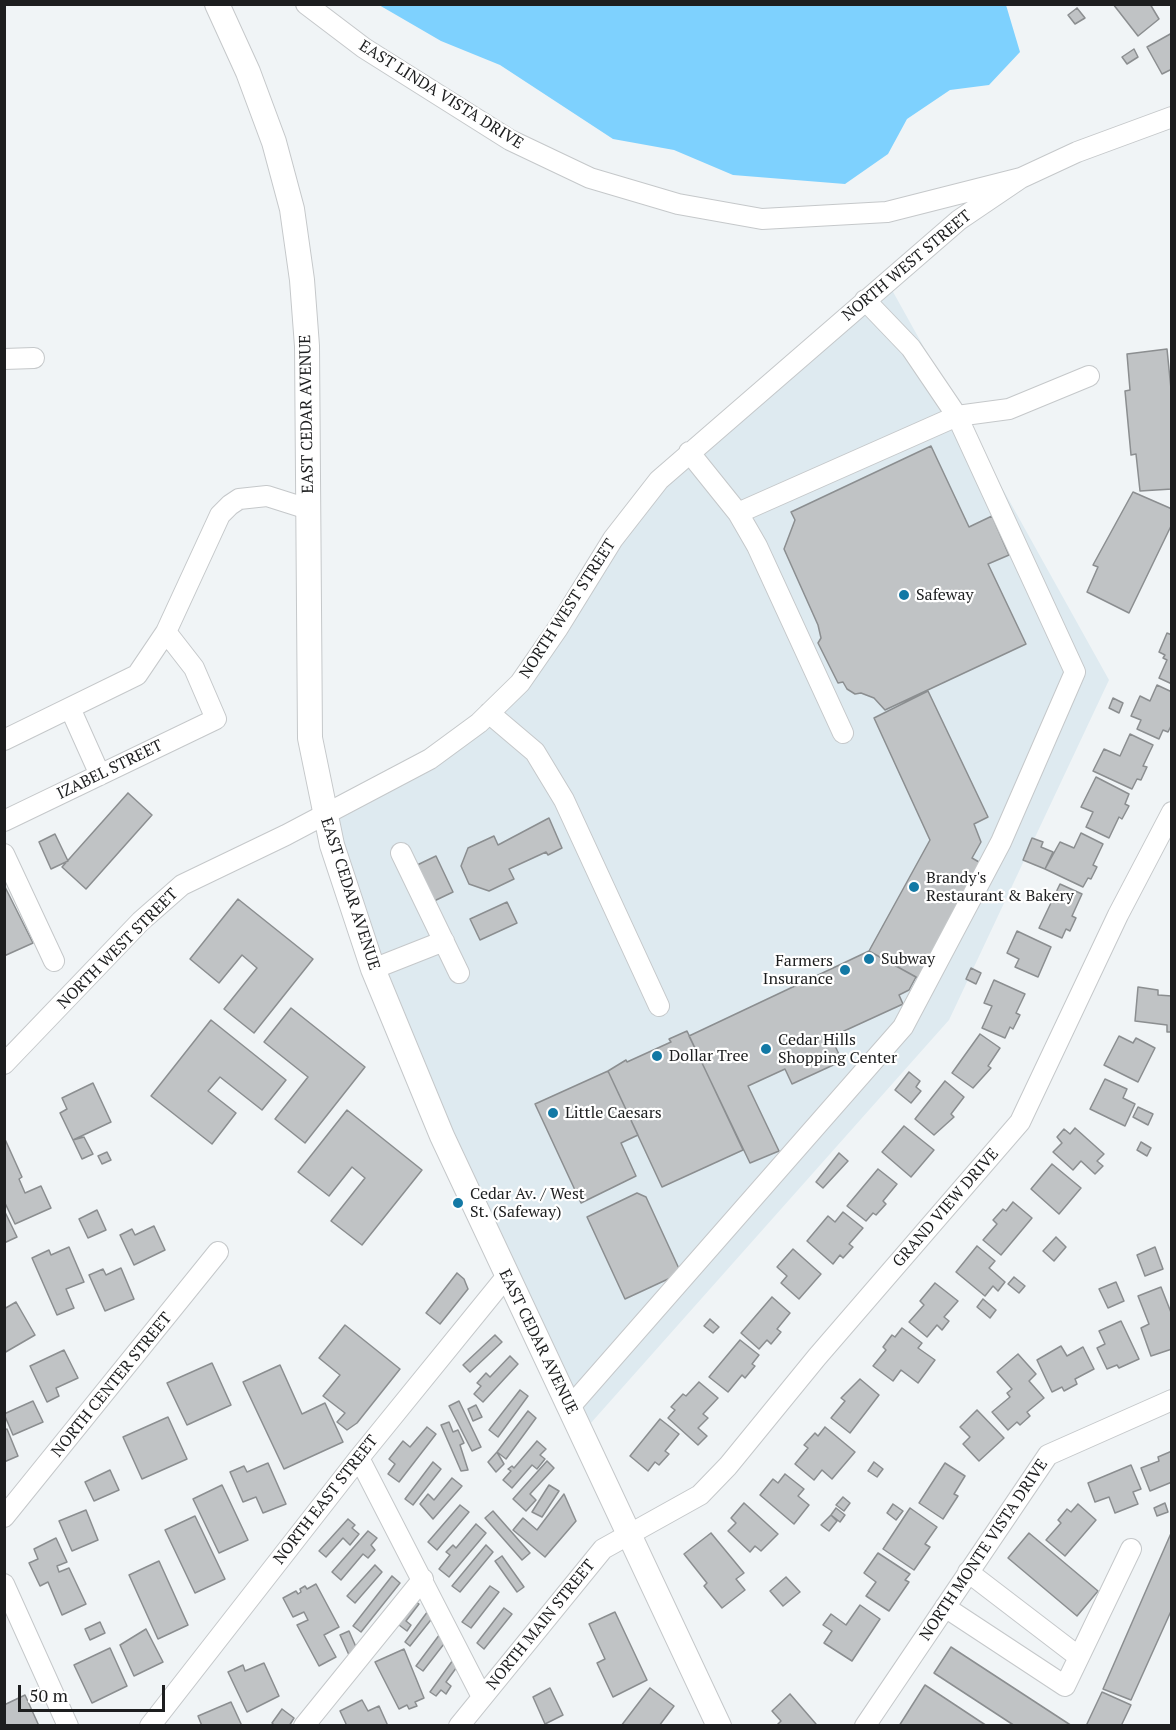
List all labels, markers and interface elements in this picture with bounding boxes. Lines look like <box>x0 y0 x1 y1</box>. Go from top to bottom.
street label: EAST LINDA VISTA DRIVE <box>355 37 527 153</box>
street label: NORTH WEST STREET <box>839 207 975 325</box>
street label: EAST CEDAR AVENUE <box>296 334 318 494</box>
street label: NORTH WEST STREET <box>516 536 620 682</box>
place label: Safeway <box>916 585 974 605</box>
marker: Safeway <box>897 588 911 602</box>
street label: IZABEL STREET <box>54 736 166 804</box>
street label: EAST CEDAR AVENUE <box>316 815 384 973</box>
place label: Brandy's Restaurant & Bakery <box>926 868 1074 906</box>
marker: Brandy's Restaurant & Bakery <box>907 880 921 894</box>
street label: NORTH WEST STREET <box>54 885 182 1013</box>
place label: Subway <box>881 949 935 969</box>
place label: Farmers Insurance <box>763 951 833 989</box>
marker: Subway <box>862 952 876 966</box>
marker: Farmers Insurance <box>838 963 852 977</box>
place label: Cedar Hills Shopping Center <box>778 1030 897 1068</box>
marker: Cedar Hills Shopping Center <box>759 1042 773 1056</box>
place label: Dollar Tree <box>669 1046 749 1066</box>
marker: Dollar Tree <box>650 1049 664 1063</box>
place label: Little Caesars <box>565 1103 662 1123</box>
marker: Little Caesars <box>546 1106 560 1120</box>
street label: GRAND VIEW DRIVE <box>889 1145 1003 1271</box>
place label: Cedar Av. / West St. (Safeway) <box>470 1184 585 1222</box>
marker: Cedar Av. / West St. (Safeway) <box>451 1196 465 1210</box>
street label: EAST CEDAR AVENUE <box>495 1266 581 1418</box>
street label: NORTH CENTER STREET <box>48 1309 176 1461</box>
street label: NORTH EAST STREET <box>270 1432 382 1568</box>
street label: NORTH MONTE VISTA DRIVE <box>916 1456 1052 1644</box>
street label: NORTH MAIN STREET <box>483 1556 599 1694</box>
scale bar <box>21 1673 168 1711</box>
text: 50 m <box>29 1683 68 1707</box>

